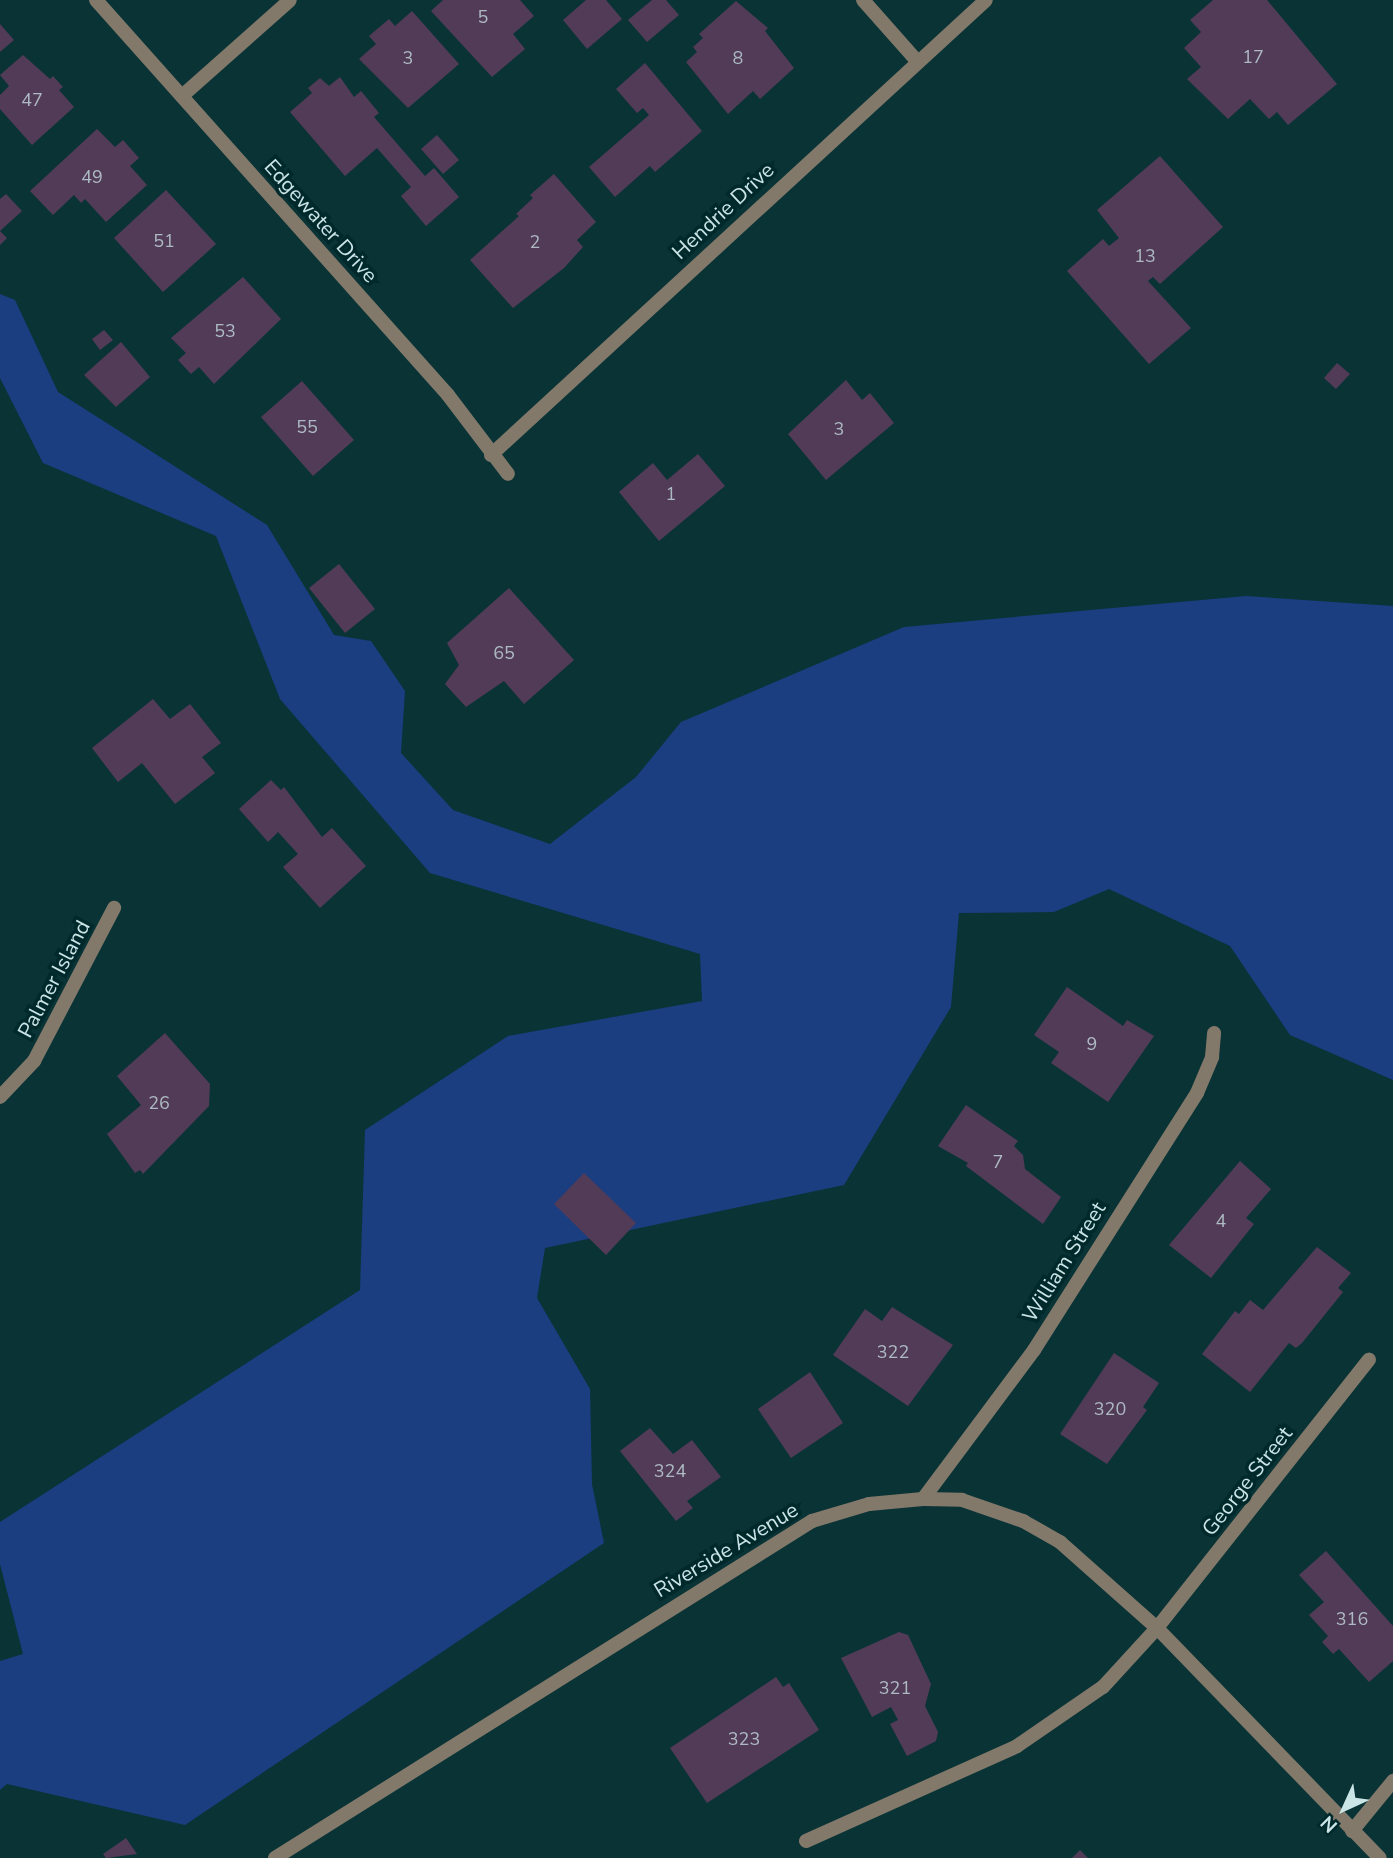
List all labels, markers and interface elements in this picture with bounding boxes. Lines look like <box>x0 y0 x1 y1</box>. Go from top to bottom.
house number: 5 <box>478 6 488 28</box>
house number: 17 <box>1242 46 1264 68</box>
house number: 3 <box>403 47 413 69</box>
house number: 8 <box>733 47 743 69</box>
house number: 47 <box>21 89 43 111</box>
street label: Edgewater Drive <box>259 154 383 288</box>
street label: Hendrie Drive <box>667 157 779 265</box>
house number: 49 <box>81 166 103 188</box>
house number: 51 <box>153 230 175 252</box>
house number: 2 <box>530 231 540 253</box>
house number: 13 <box>1134 245 1156 267</box>
house number: 53 <box>214 320 236 342</box>
house number: 55 <box>296 416 318 438</box>
house number: 3 <box>834 418 844 440</box>
house number: 1 <box>666 483 676 505</box>
house number: 65 <box>493 642 515 664</box>
street label: Palmer Island <box>13 916 95 1042</box>
house number: 9 <box>1087 1033 1097 1055</box>
house number: 26 <box>148 1092 170 1114</box>
house number: 7 <box>993 1151 1003 1173</box>
street label: William Street <box>1017 1197 1111 1327</box>
house number: 4 <box>1216 1210 1226 1232</box>
house number: 322 <box>877 1341 909 1363</box>
house number: 320 <box>1094 1398 1126 1420</box>
street label: George Street <box>1197 1421 1297 1541</box>
house number: 324 <box>654 1460 686 1482</box>
street label: Riverside Avenue <box>649 1497 803 1603</box>
house number: 316 <box>1336 1608 1368 1630</box>
house number: 321 <box>879 1677 911 1699</box>
house number: 323 <box>728 1728 760 1750</box>
north arrow <box>1309 1774 1379 1844</box>
text: N <box>1315 1810 1343 1838</box>

